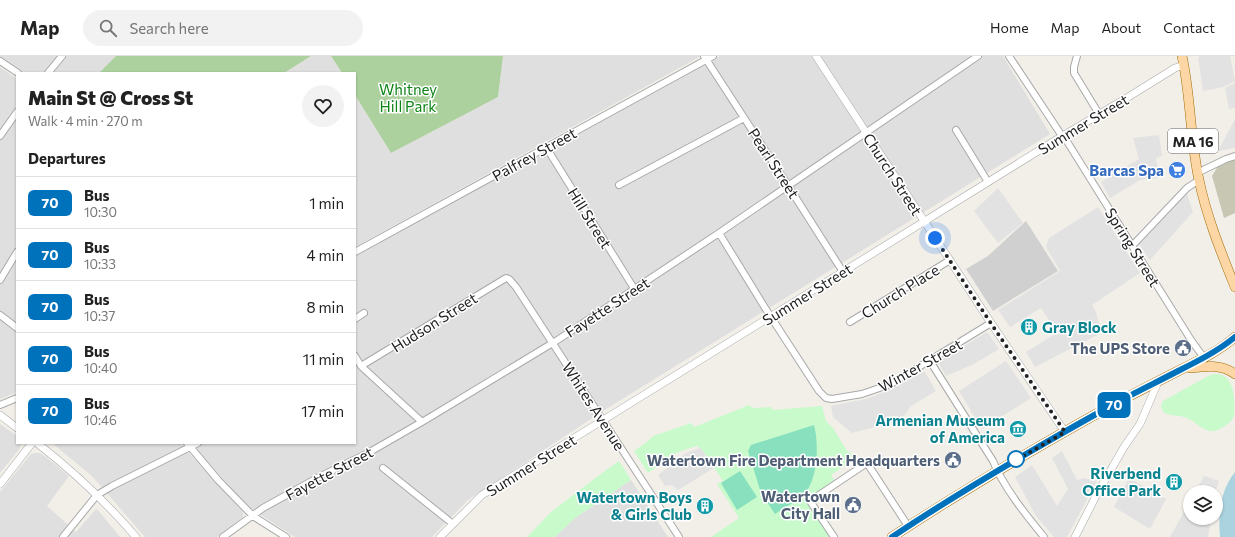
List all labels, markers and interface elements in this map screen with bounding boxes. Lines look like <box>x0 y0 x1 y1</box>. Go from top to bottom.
search box <box>83 10 363 46</box>
text: Map <box>20 16 59 39</box>
icon: search <box>97 17 119 39</box>
text: Search here <box>129 19 209 37</box>
text: Home <box>990 19 1029 36</box>
text: Map <box>1051 19 1079 36</box>
text: About <box>1101 19 1141 36</box>
text: Contact <box>1163 19 1215 36</box>
park label: Whitney Hill Park <box>379 80 437 115</box>
button: heart <box>302 85 344 127</box>
text: Main St @ Cross St <box>28 86 193 109</box>
street label: Summer Street <box>1034 90 1132 158</box>
text: Walk · 4 min · 270 m <box>28 113 143 129</box>
street label: Palfrey Street <box>489 123 579 185</box>
street label: Pearl Street <box>745 125 803 201</box>
road number: MA 16 <box>1168 129 1218 153</box>
street label: Church Street <box>860 130 926 218</box>
text: Departures <box>28 149 106 167</box>
supermarket icon: Barcas Spa <box>1167 160 1187 180</box>
place label: Barcas Spa <box>1089 161 1164 179</box>
street label: Hill Street <box>564 184 616 252</box>
text: Bus <box>84 186 109 204</box>
text: 70 <box>42 194 58 211</box>
text: 1 min <box>309 194 344 212</box>
text: 10:30 <box>84 204 117 220</box>
street label: Spring Street <box>1102 204 1164 290</box>
your location <box>925 228 945 248</box>
text: Bus <box>84 238 109 256</box>
text: 70 <box>42 246 58 263</box>
text: 4 min <box>307 246 344 264</box>
text: 10:33 <box>84 256 116 272</box>
street label: Summer Street <box>759 259 855 329</box>
street label: Church Place <box>858 260 942 322</box>
street label: Fayette Street <box>562 273 652 341</box>
street label: Hudson Street <box>388 288 480 356</box>
text: Bus <box>84 290 109 308</box>
text: 70 <box>42 298 58 315</box>
text: 8 min <box>306 298 344 316</box>
text: 10:37 <box>84 308 115 324</box>
building icon: Gray Block <box>1019 317 1039 337</box>
place label: Gray Block <box>1042 318 1117 336</box>
street label: Winter Street <box>875 335 965 395</box>
public building icon: The UPS Store <box>1173 338 1193 358</box>
place label: The UPS Store <box>1070 339 1170 357</box>
text: Bus <box>84 342 109 360</box>
text: 70 <box>42 350 58 367</box>
text: 11 min <box>303 350 344 368</box>
street label: Whites Avenue <box>559 359 629 453</box>
text: 10:40 <box>84 360 117 376</box>
line badge: 70 <box>1096 392 1132 418</box>
text: Bus <box>84 394 109 412</box>
text: 70 <box>1106 396 1122 413</box>
text: 70 <box>42 402 58 419</box>
text: 17 min <box>301 402 344 420</box>
place label: Armenian Museum of America <box>875 411 1005 446</box>
text: 10:46 <box>84 412 117 428</box>
museum icon: Armenian Museum of America <box>1008 419 1028 439</box>
street label: Summer Street <box>483 430 579 500</box>
street label: Fayette Street <box>282 442 376 504</box>
public building icon: Watertown Fire Department Headquarters <box>943 450 963 470</box>
unlabelled marker <box>1007 450 1025 468</box>
place label: Watertown Fire Department Headquarters <box>647 451 940 469</box>
place label: Riverbend Office Park <box>1082 464 1161 499</box>
building icon: Riverbend Office Park <box>1164 472 1184 492</box>
map controls <box>1183 485 1223 525</box>
button: layers <box>1183 485 1223 525</box>
place label: Watertown City Hall <box>761 487 840 522</box>
place label: Watertown Boys & Girls Club <box>576 488 692 523</box>
public building icon: Watertown City Hall <box>843 495 863 515</box>
building icon: Watertown Boys & Girls Club <box>695 496 715 516</box>

